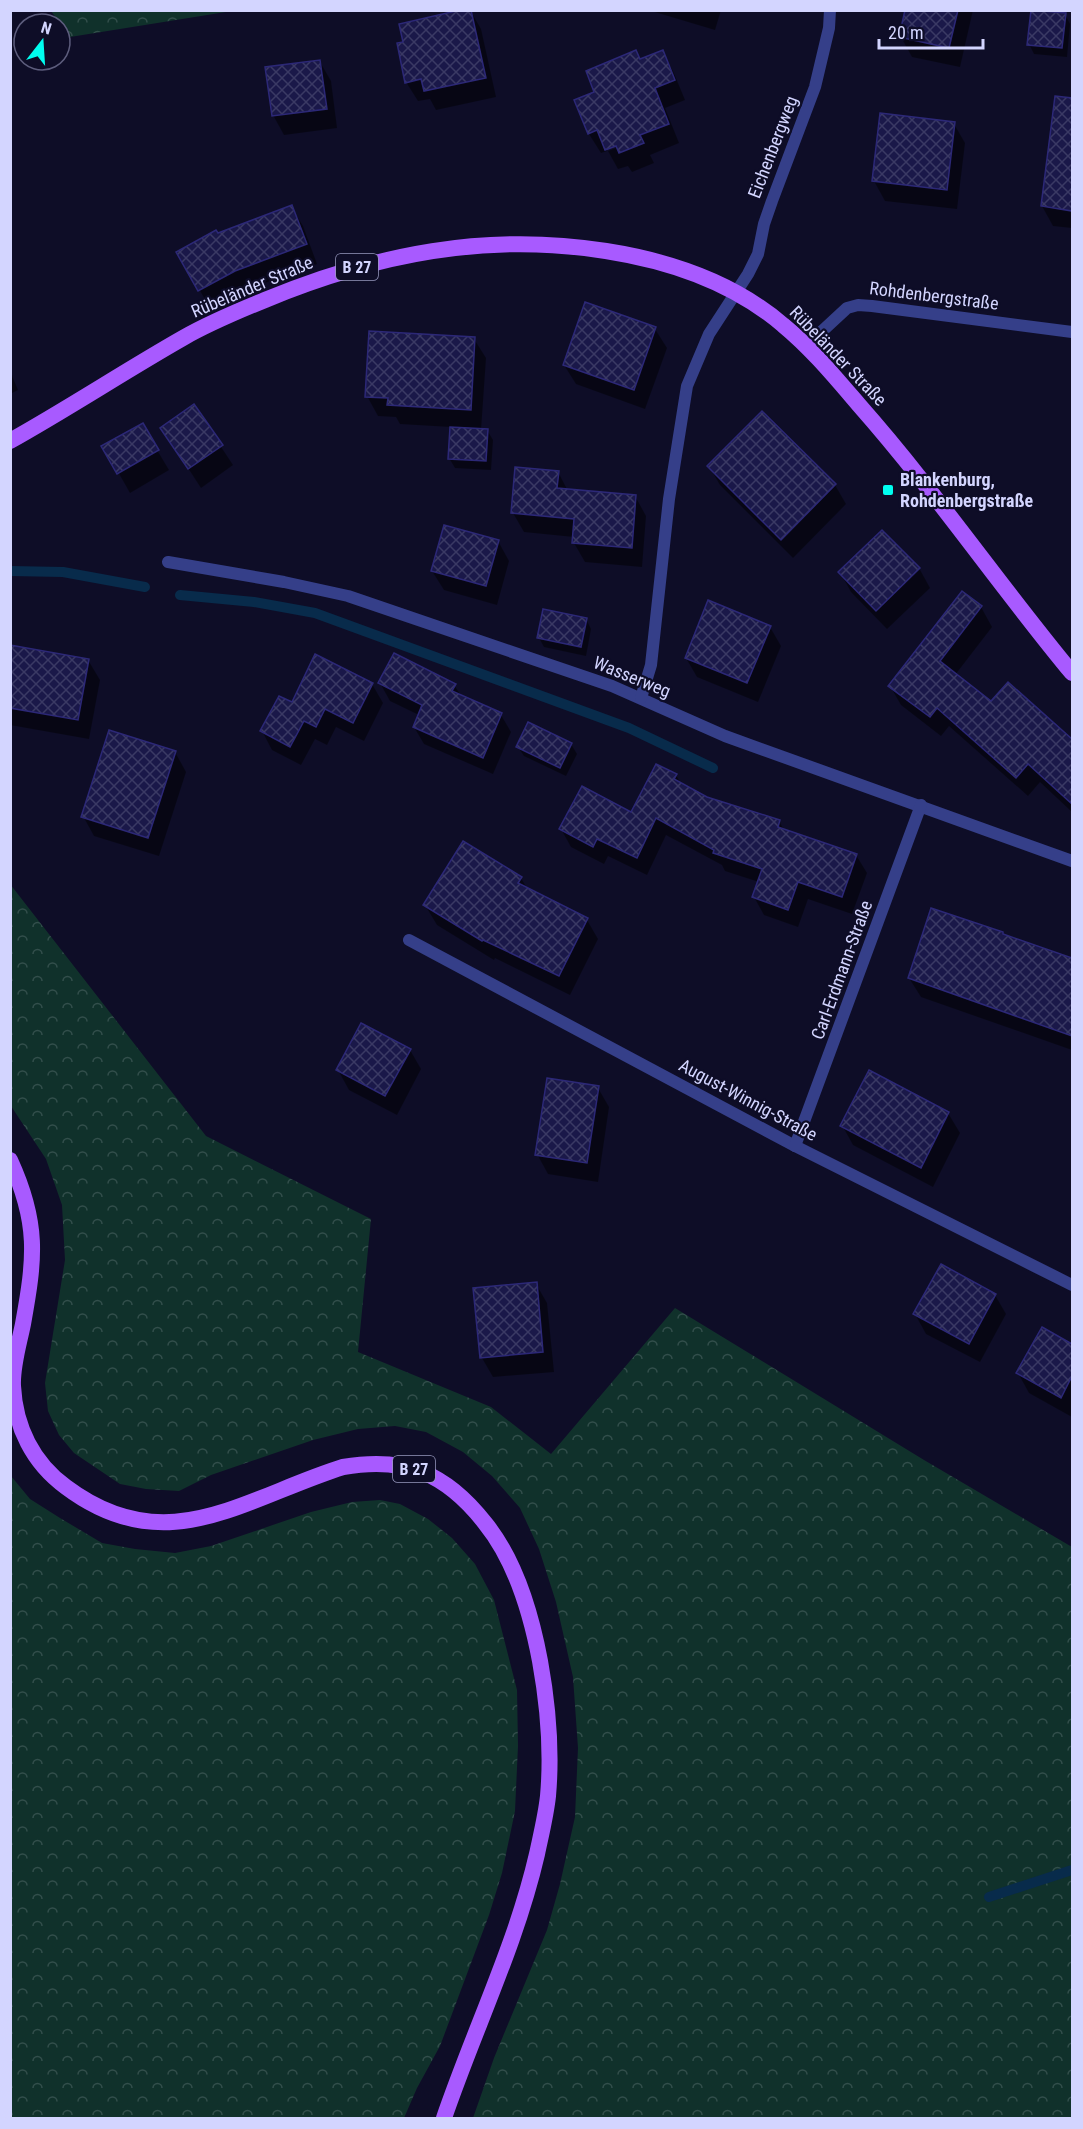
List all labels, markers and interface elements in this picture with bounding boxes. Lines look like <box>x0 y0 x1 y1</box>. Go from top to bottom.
north arrow <box>12 12 72 72</box>
scale bar <box>879 12 982 50</box>
text: N <box>39 18 54 39</box>
text: 20 m <box>888 22 923 43</box>
street label: Eichenbergweg <box>743 93 802 201</box>
street label: Rübeländer Straße <box>188 251 316 322</box>
road number: B 27 <box>336 254 378 280</box>
street label: Rohdenbergstraße <box>868 277 1000 314</box>
street label: Rübeländer Straße <box>786 302 891 410</box>
place label: Blankenburg, Rohdenbergstraße <box>900 469 1033 511</box>
marker: Blankenburg, Rohdenbergstraße <box>881 483 895 497</box>
street label: Wasserweg <box>590 652 674 702</box>
street label: Carl-Erdmann-Straße <box>807 897 876 1042</box>
street label: August-Winnig-Straße <box>676 1054 821 1145</box>
road number: B 27 <box>393 1456 435 1482</box>

